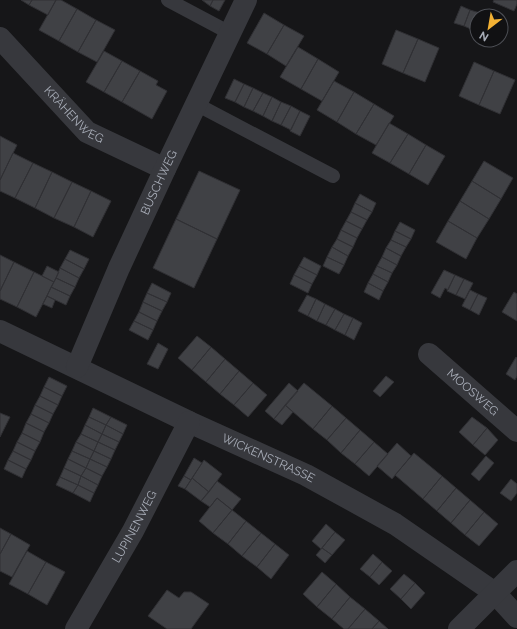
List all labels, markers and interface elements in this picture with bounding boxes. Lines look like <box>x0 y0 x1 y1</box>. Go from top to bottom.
north arrow <box>469 8 509 48</box>
text: N <box>477 28 491 44</box>
street label: KRÄHENWEG <box>41 83 106 146</box>
street label: BUSCHWEG <box>138 148 180 217</box>
street label: MOOSWEG <box>444 366 501 419</box>
street label: WICKENSTRASSE <box>220 431 317 485</box>
street label: LUPINENWEG <box>109 488 160 565</box>

